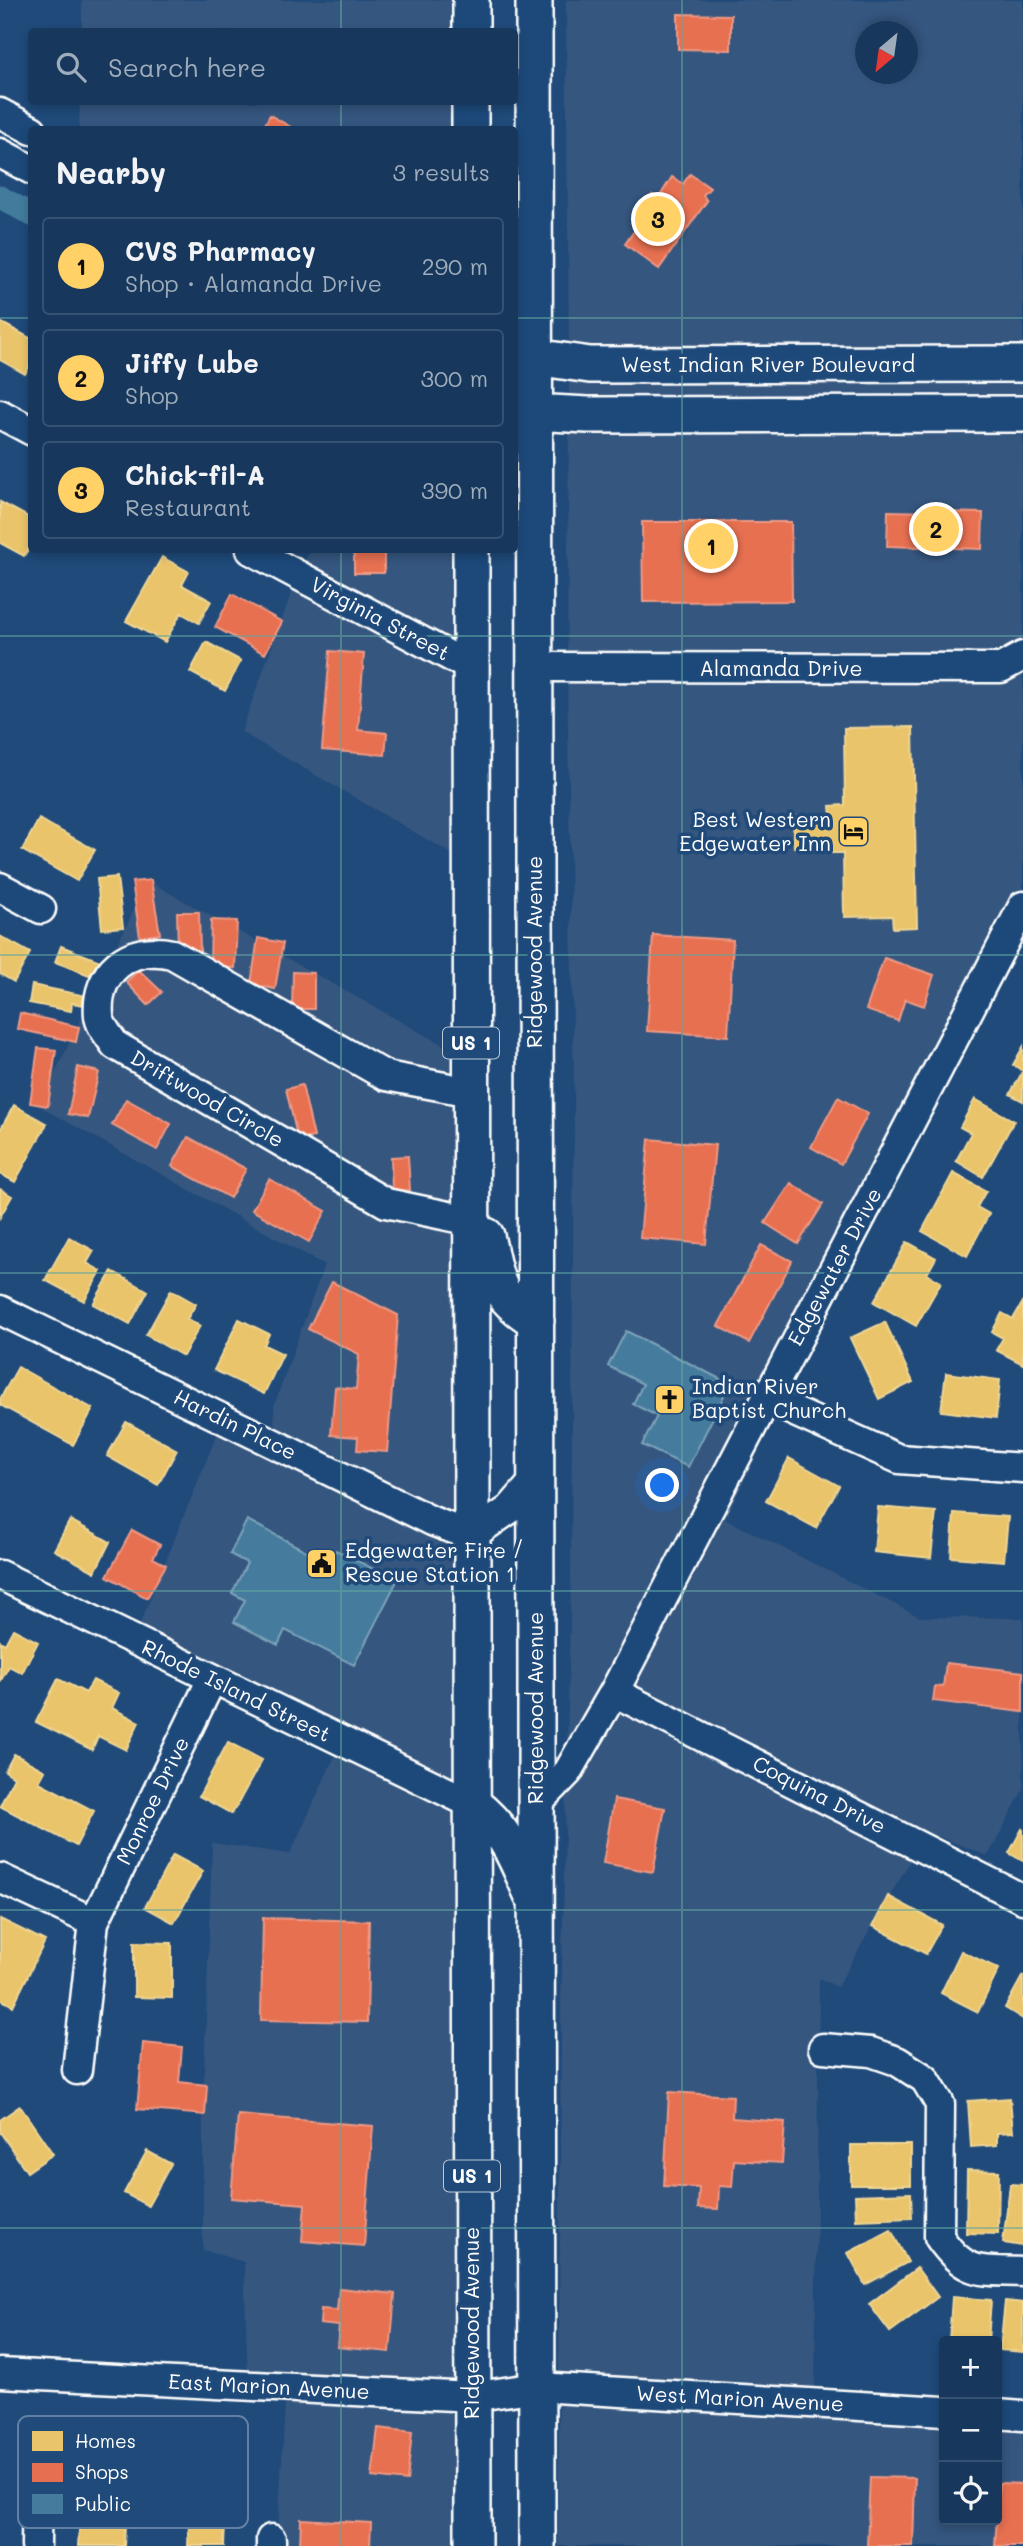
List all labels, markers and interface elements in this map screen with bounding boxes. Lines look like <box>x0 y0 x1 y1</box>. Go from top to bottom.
north arrow <box>855 21 918 84</box>
search box <box>28 28 518 105</box>
icon: search <box>52 48 90 86</box>
text: Search here <box>108 50 266 84</box>
text: Nearby <box>56 152 166 192</box>
text: 3 results <box>393 157 490 187</box>
pin: 3 <box>635 193 681 245</box>
text: CVS Pharmacy <box>125 234 316 268</box>
text: 1 <box>76 251 86 281</box>
text: 290 m <box>422 251 488 281</box>
text: Shop · Alamanda Drive <box>125 268 382 298</box>
text: Jiffy Lube <box>125 346 259 380</box>
street label: West Indian River Boulevard <box>621 350 915 377</box>
text: 2 <box>75 363 87 393</box>
text: 300 m <box>420 363 488 393</box>
text: Shop <box>125 380 179 410</box>
text: Chick-fil-A <box>125 458 265 492</box>
text: 3 <box>74 475 88 505</box>
text: 390 m <box>421 475 488 505</box>
text: Restaurant <box>125 492 251 522</box>
pin: 2 <box>913 503 959 555</box>
pin: 1 <box>688 520 734 572</box>
street label: Virginia Street <box>306 570 455 666</box>
street label: Alamanda Drive <box>700 654 862 681</box>
place label: Best Western Edgewater Inn <box>679 805 831 856</box>
hotel icon: Best Western Edgewater Inn <box>837 815 871 849</box>
street label: Ridgewood Avenue <box>520 856 547 1048</box>
road number: US 1 <box>443 1028 499 1058</box>
street label: Driftwood Circle <box>126 1043 289 1153</box>
street label: Edgewater Drive <box>781 1183 887 1350</box>
place label: Indian River Baptist Church <box>692 1372 846 1423</box>
street label: Hardin Place <box>170 1382 301 1465</box>
church icon: Indian River Baptist Church <box>652 1382 686 1416</box>
your location <box>645 1468 679 1502</box>
place label: Edgewater Fire / Rescue Station 1 <box>345 1536 524 1587</box>
public building icon: Edgewater Fire / Rescue Station 1 <box>305 1546 339 1580</box>
street label: Ridgewood Avenue <box>521 1612 548 1804</box>
street label: Rhode Island Street <box>138 1632 336 1747</box>
street label: Monroe Drive <box>109 1732 194 1869</box>
street label: Coquina Drive <box>749 1749 891 1839</box>
road number: US 1 <box>444 2160 500 2192</box>
street label: Ridgewood Avenue <box>457 2227 484 2419</box>
map controls <box>939 2336 1002 2525</box>
button: + <box>939 2336 1002 2399</box>
street label: East Marion Avenue <box>168 2367 370 2404</box>
street label: West Marion Avenue <box>636 2379 845 2416</box>
button: − <box>939 2399 1002 2462</box>
legend <box>18 2416 248 2528</box>
text: Homes <box>75 2428 136 2453</box>
text: Shops <box>75 2459 129 2484</box>
button: locate <box>939 2462 1002 2525</box>
text: Public <box>75 2491 131 2516</box>

